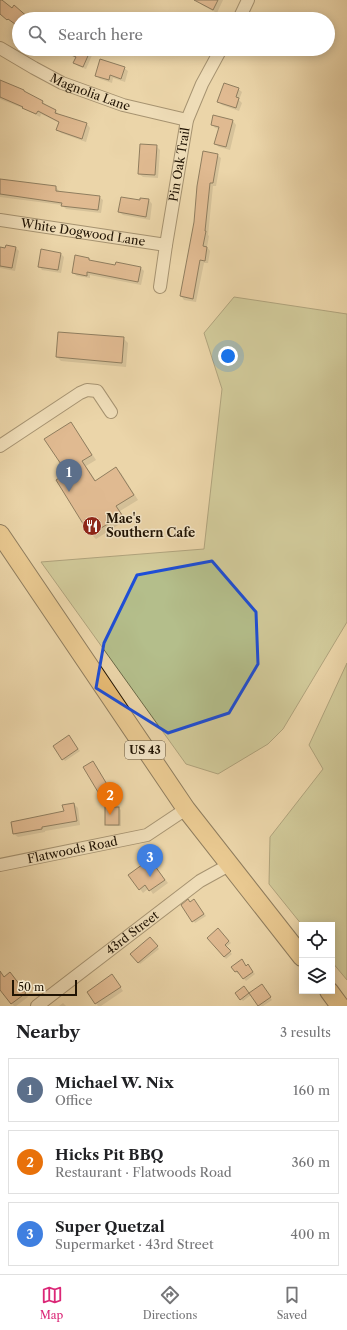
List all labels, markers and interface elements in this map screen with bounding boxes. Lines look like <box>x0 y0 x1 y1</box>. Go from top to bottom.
search box <box>12 12 335 56</box>
icon: search <box>26 23 48 45</box>
text: Search here <box>58 25 143 44</box>
street label: Magnolia Lane <box>48 70 132 114</box>
street label: Pin Oak Trail <box>165 126 193 203</box>
street label: White Dogwood Lane <box>19 215 147 249</box>
your location <box>218 346 238 366</box>
pin: 1 <box>56 459 82 492</box>
place label: Mae's Southern Cafe <box>106 511 195 540</box>
restaurant icon: Mae's Southern Cafe <box>81 515 103 537</box>
road number: US 43 <box>125 741 165 759</box>
pin: 2 <box>97 782 123 815</box>
street label: Flatwoods Road <box>26 833 120 866</box>
pin: 3 <box>137 844 163 877</box>
street label: 43rd Street <box>102 907 162 958</box>
map controls <box>299 922 335 994</box>
button: locate <box>299 922 335 958</box>
button: layers <box>299 958 335 994</box>
scale bar <box>12 978 77 997</box>
text: 50 m <box>18 980 44 994</box>
text: Nearby <box>16 1022 80 1042</box>
text: 3 results <box>280 1024 331 1040</box>
text: Michael W. Nix <box>55 1073 174 1092</box>
text: 1 <box>27 1082 33 1098</box>
text: 160 m <box>293 1082 330 1098</box>
text: Office <box>55 1092 92 1108</box>
text: Hicks Pit BBQ <box>55 1145 163 1164</box>
text: 2 <box>26 1154 34 1170</box>
text: 360 m <box>291 1154 330 1170</box>
text: Restaurant · Flatwoods Road <box>55 1164 232 1180</box>
text: Super Quetzal <box>55 1217 165 1236</box>
text: 3 <box>26 1226 34 1242</box>
text: 400 m <box>290 1226 330 1242</box>
text: Supermarket · 43rd Street <box>55 1236 214 1252</box>
tab: Map <box>40 1284 63 1322</box>
tab: Directions <box>143 1284 197 1322</box>
tab: Saved <box>277 1284 307 1322</box>

